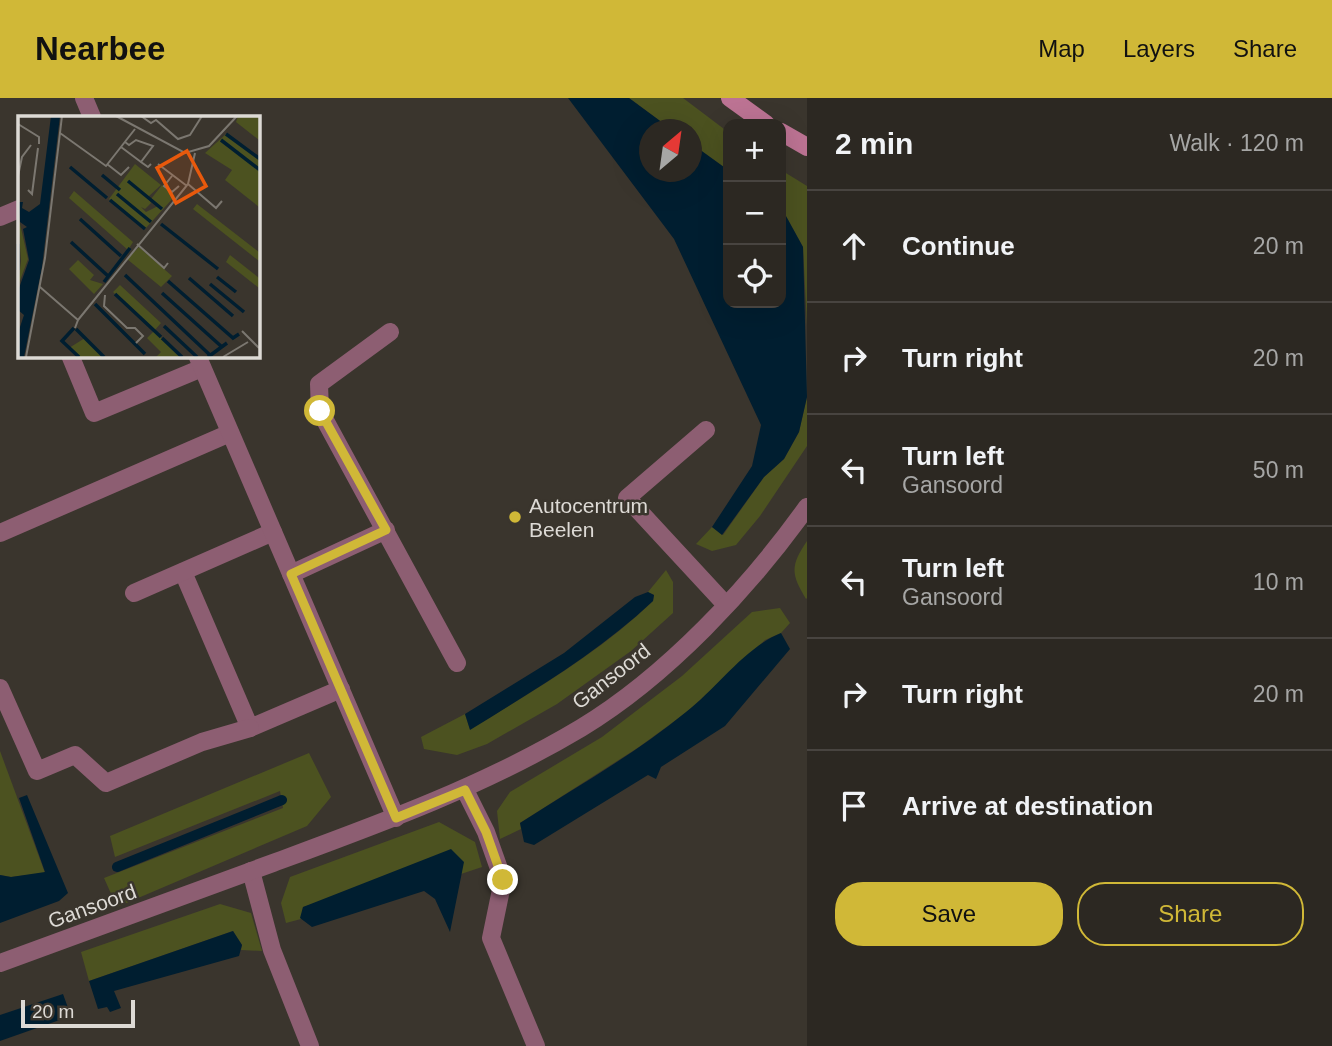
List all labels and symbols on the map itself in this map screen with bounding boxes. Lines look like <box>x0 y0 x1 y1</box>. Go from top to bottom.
inset map <box>18 116 259 357</box>
north arrow <box>639 119 702 182</box>
route start <box>304 395 335 426</box>
place label: Autocentrum Beelen <box>529 494 648 541</box>
marker: Autocentrum Beelen <box>507 509 523 525</box>
street label: Gansoord <box>568 639 654 713</box>
route end <box>487 864 518 895</box>
street label: Gansoord <box>45 879 139 933</box>
scale bar <box>21 997 135 1029</box>

